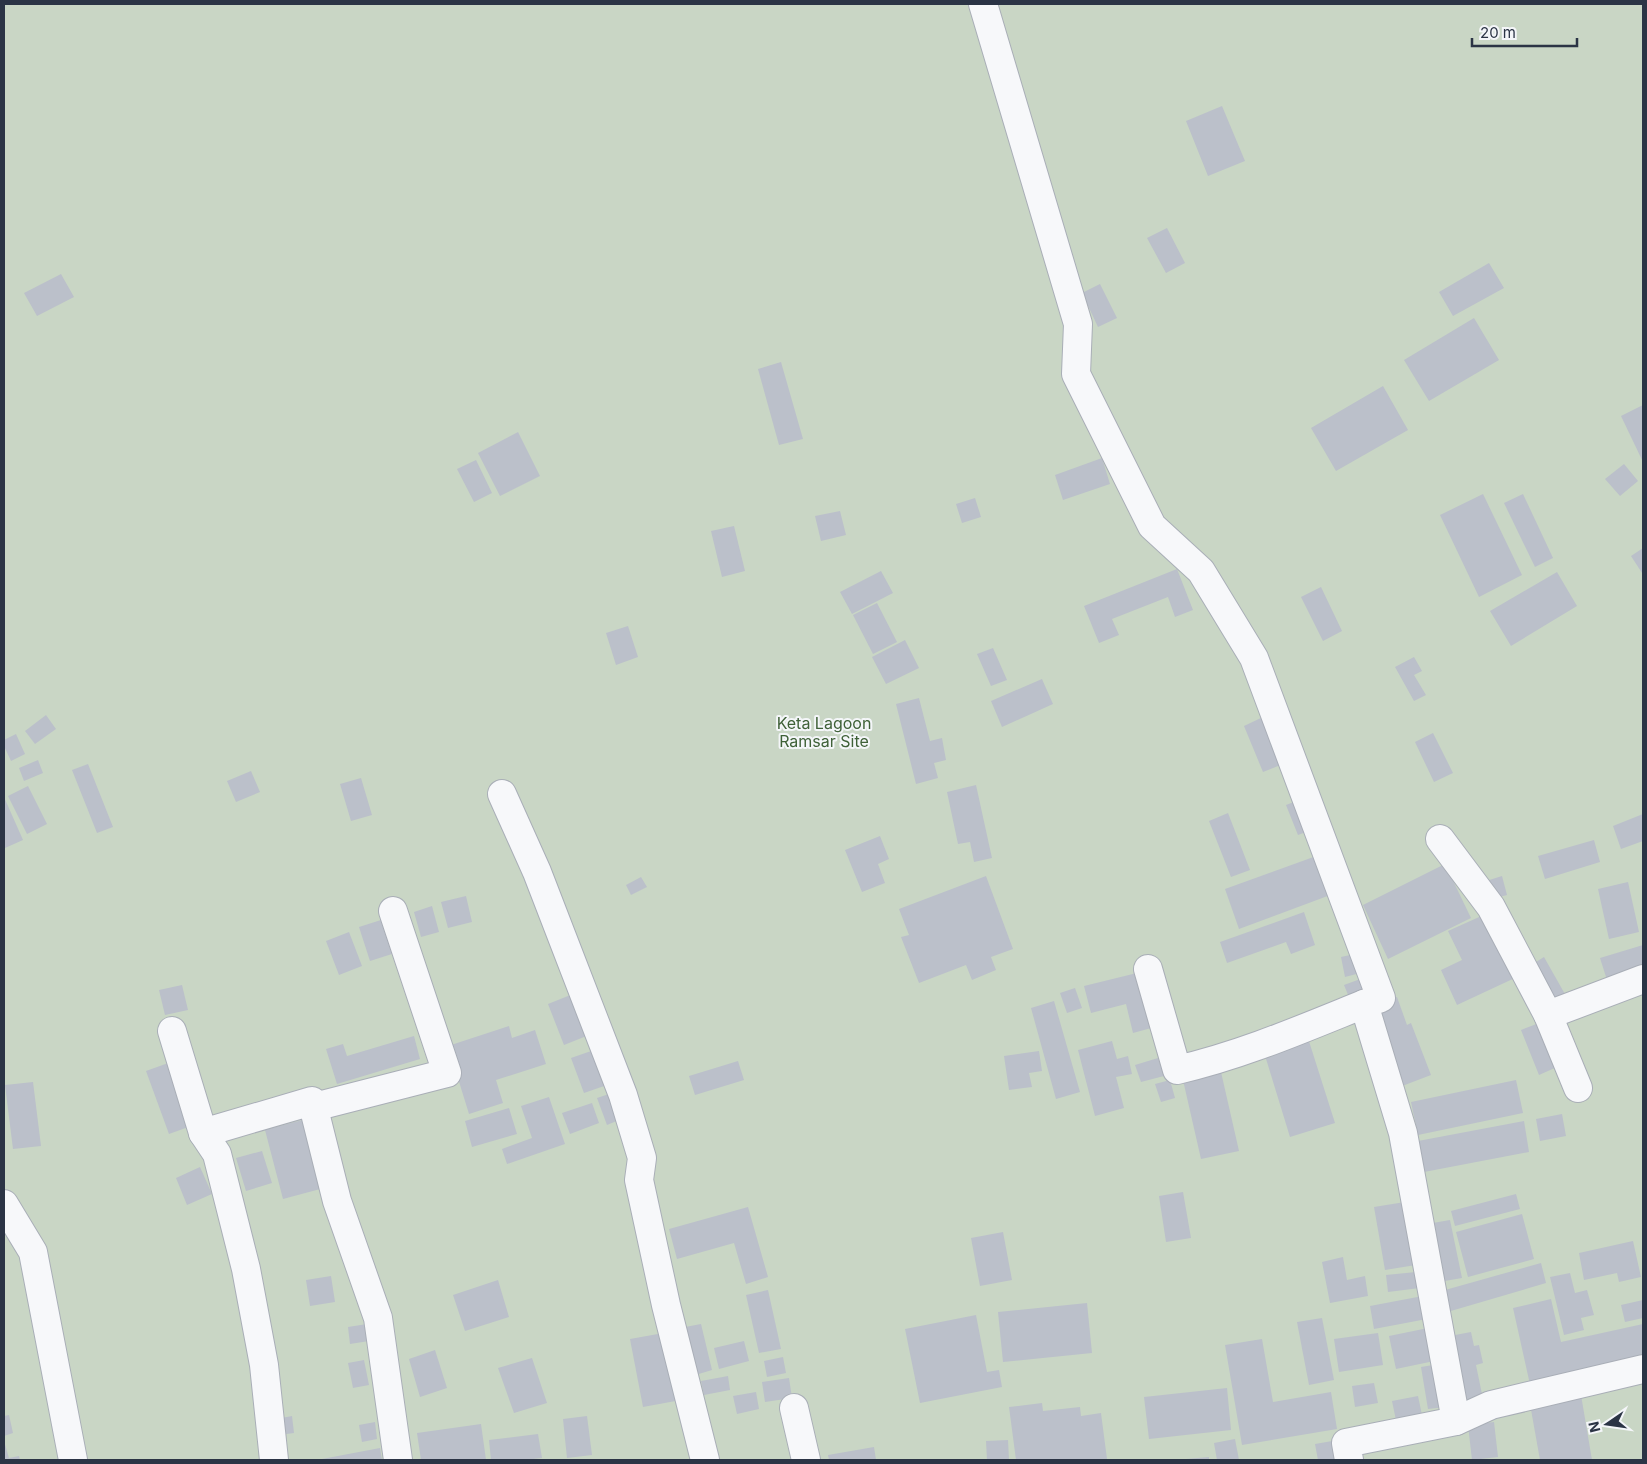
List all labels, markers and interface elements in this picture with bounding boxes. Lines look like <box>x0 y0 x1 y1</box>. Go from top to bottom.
scale bar <box>1472 15 1577 47</box>
text: 20 m <box>1480 23 1516 42</box>
park label: Keta Lagoon Ramsar Site <box>777 713 871 751</box>
north arrow <box>1582 1399 1632 1449</box>
text: N <box>1584 1420 1603 1434</box>

